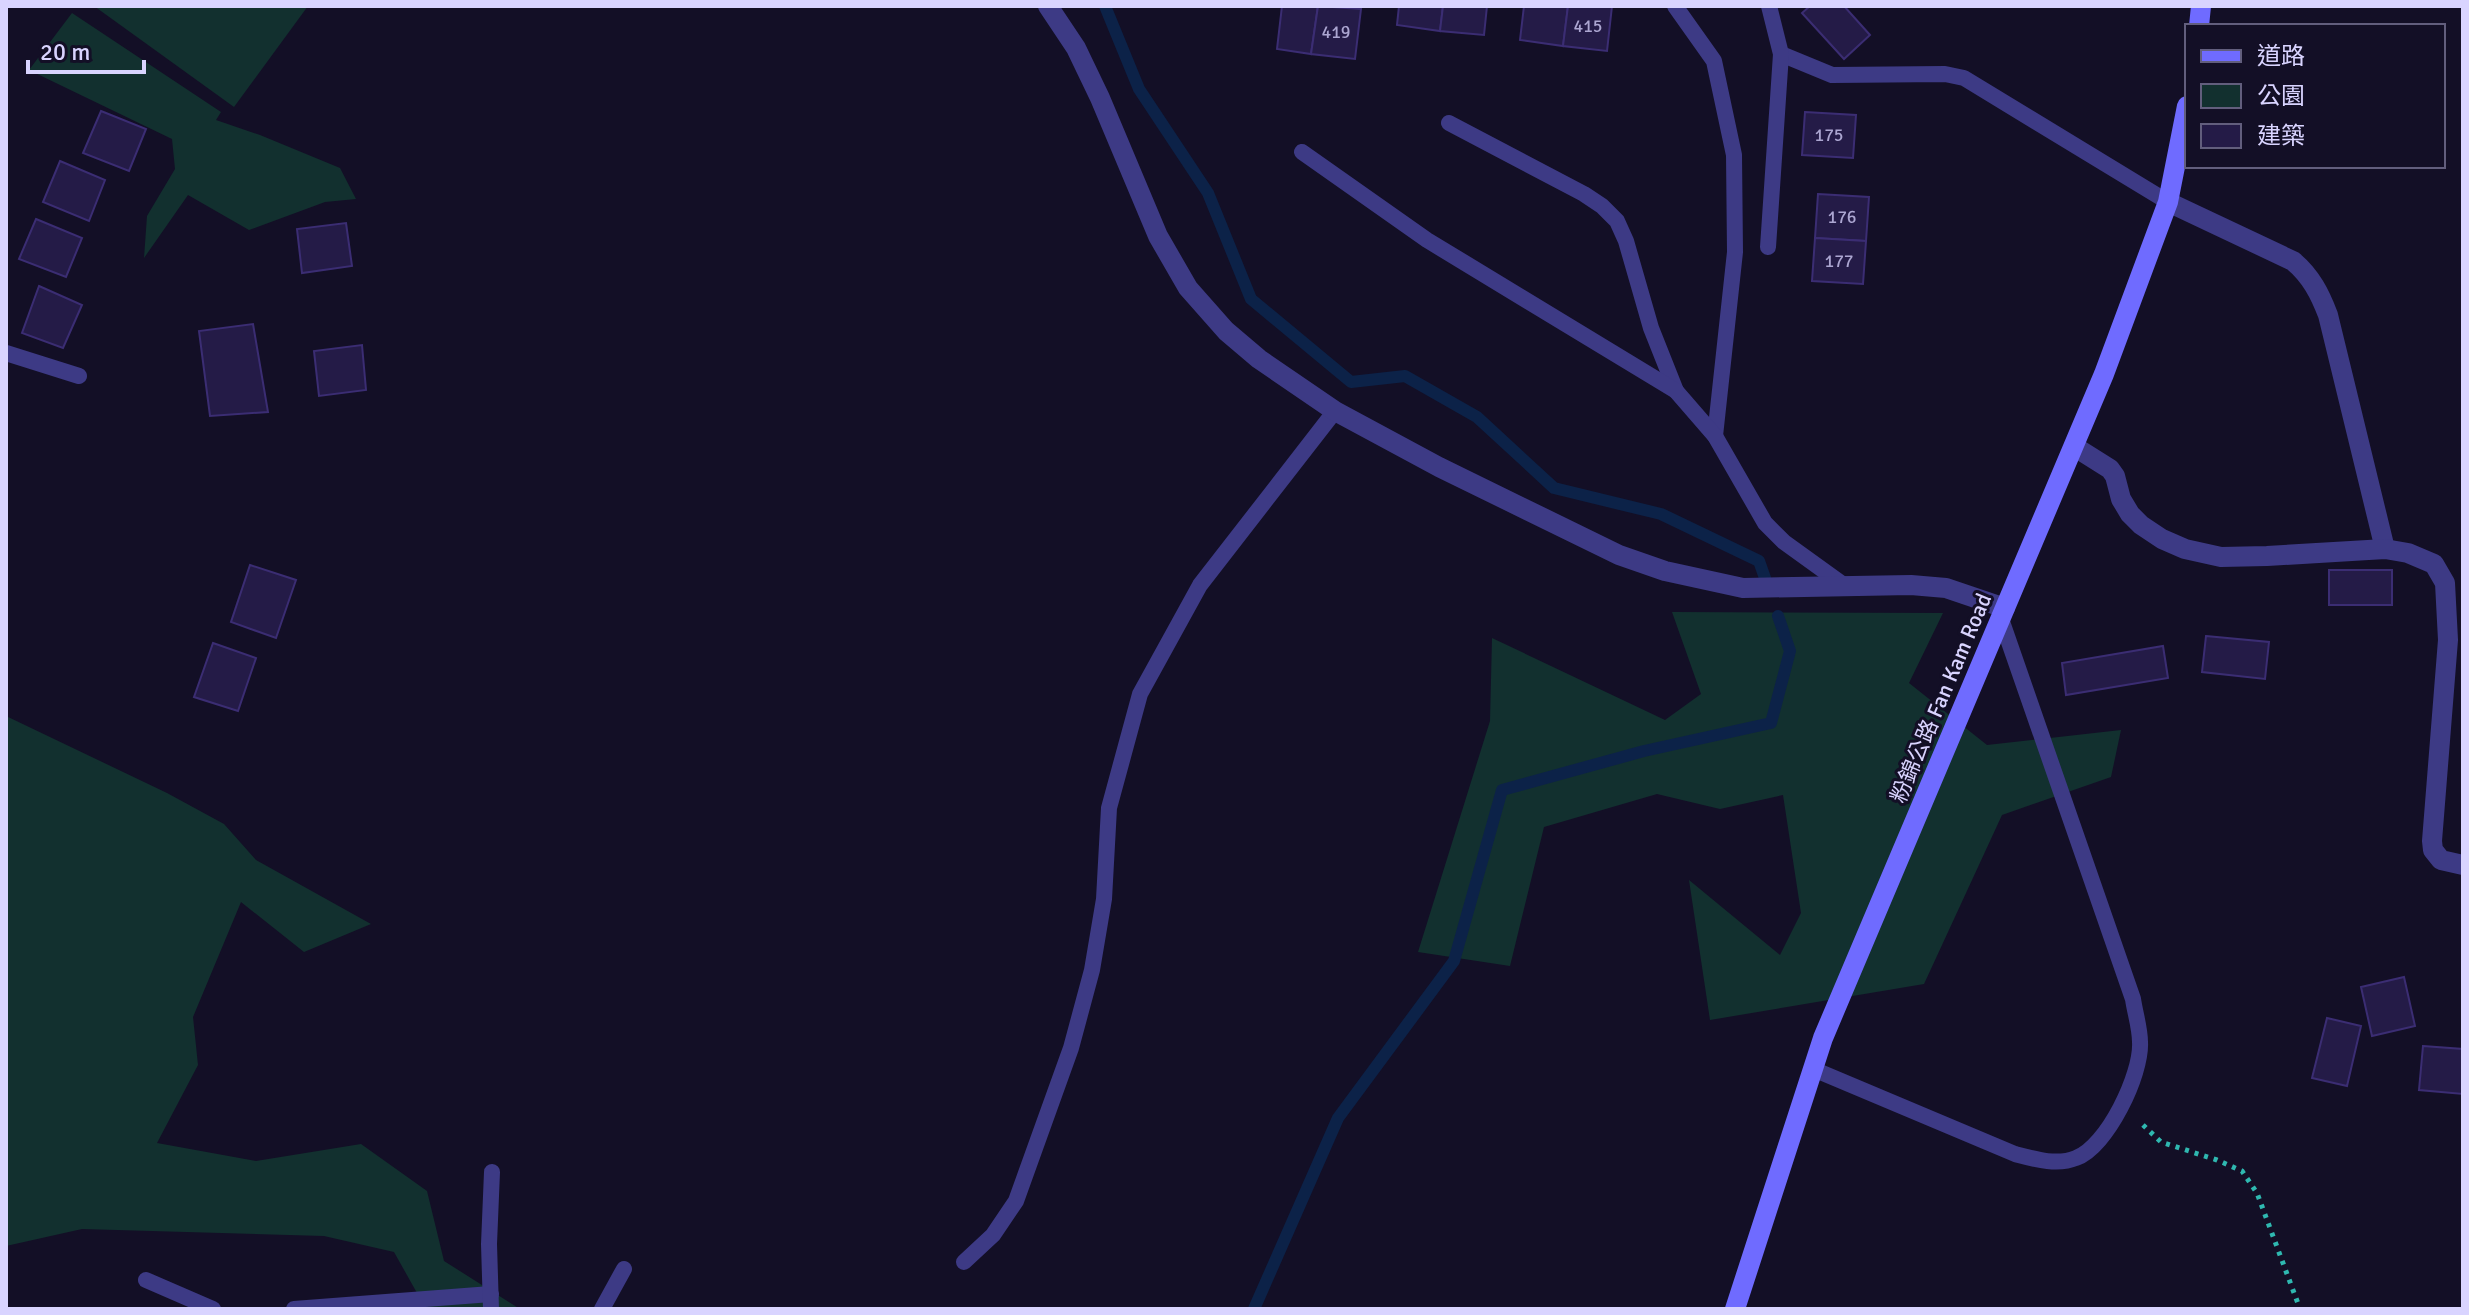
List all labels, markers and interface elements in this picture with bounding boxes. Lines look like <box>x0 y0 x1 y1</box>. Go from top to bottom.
house number: 415 <box>1573 15 1603 37</box>
house number: 419 <box>1321 21 1351 43</box>
scale bar <box>28 24 144 74</box>
legend <box>2185 24 2445 168</box>
text: 20 m <box>40 37 90 67</box>
text: 道路 <box>2257 41 2305 71</box>
text: 公園 <box>2257 81 2305 111</box>
text: 建築 <box>2257 121 2305 151</box>
house number: 175 <box>1814 124 1844 146</box>
house number: 176 <box>1827 206 1857 228</box>
house number: 177 <box>1824 250 1854 272</box>
street label: 粉錦公路 Fan Kam Road <box>1885 589 1997 807</box>

